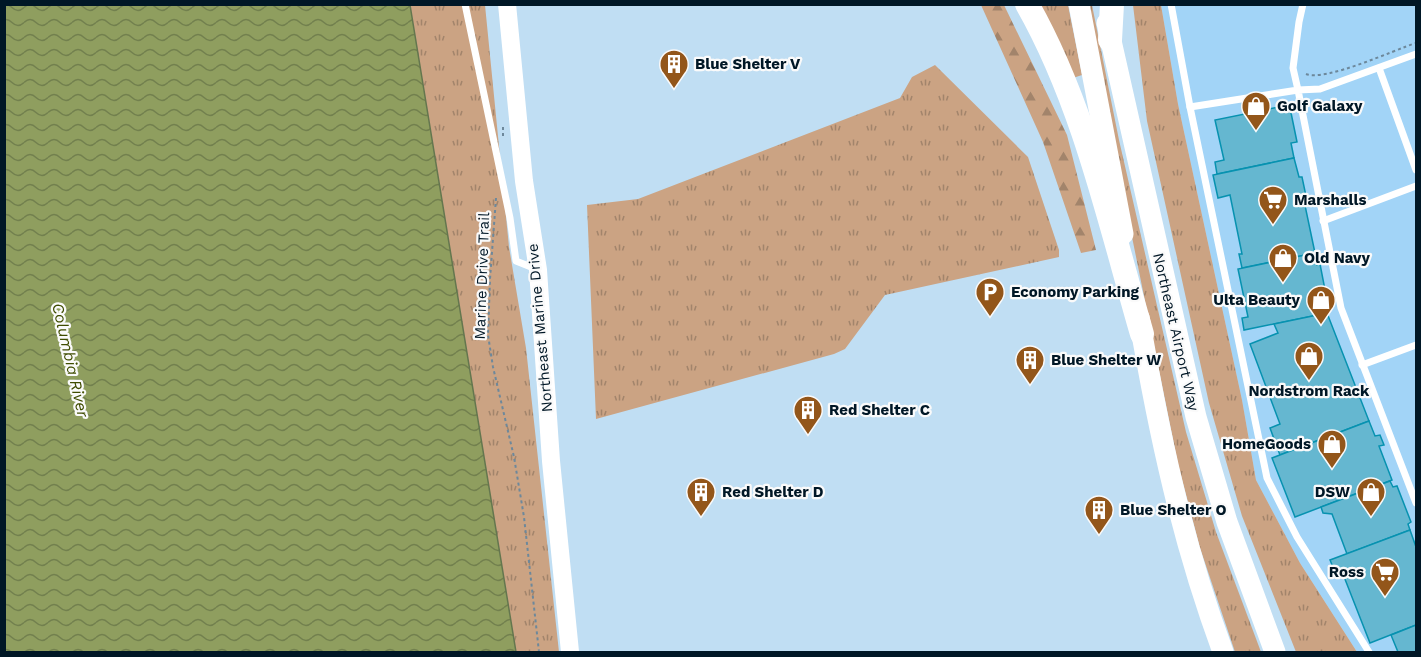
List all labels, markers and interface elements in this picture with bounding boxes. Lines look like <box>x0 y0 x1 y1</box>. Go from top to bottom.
building icon: Blue Shelter V <box>658 48 690 90</box>
place label: Blue Shelter V <box>695 55 801 73</box>
shop icon: Golf Galaxy <box>1240 90 1272 132</box>
place label: Golf Galaxy <box>1277 97 1363 115</box>
supermarket icon: Marshalls <box>1257 184 1289 226</box>
place label: Marshalls <box>1294 191 1366 209</box>
street label: Marine Drive Trail <box>471 212 493 340</box>
shop icon: Old Navy <box>1267 242 1299 284</box>
street label: Northeast Marine Drive <box>524 243 556 413</box>
place label: Old Navy <box>1304 249 1371 267</box>
street label: Northeast Airport Way <box>1149 251 1203 413</box>
parking icon: Economy Parking <box>974 276 1006 318</box>
place label: Economy Parking <box>1011 283 1139 301</box>
shop icon: Ulta Beauty <box>1305 284 1337 326</box>
place label: Ulta Beauty <box>1213 291 1301 309</box>
water label: Columbia River <box>48 301 93 420</box>
shop icon: Nordstrom Rack <box>1293 340 1325 382</box>
building icon: Blue Shelter W <box>1014 344 1046 386</box>
place label: Blue Shelter W <box>1051 351 1161 369</box>
place label: Nordstrom Rack <box>1249 382 1370 400</box>
building icon: Red Shelter C <box>792 394 824 436</box>
place label: Red Shelter C <box>829 401 930 419</box>
shop icon: HomeGoods <box>1316 428 1348 470</box>
place label: HomeGoods <box>1222 435 1311 453</box>
building icon: Red Shelter D <box>685 476 717 518</box>
shop icon: DSW <box>1355 476 1387 518</box>
place label: Red Shelter D <box>722 483 824 501</box>
place label: DSW <box>1315 483 1350 501</box>
building icon: Blue Shelter O <box>1083 494 1115 536</box>
place label: Blue Shelter O <box>1120 501 1227 519</box>
supermarket icon: Ross <box>1369 556 1401 598</box>
place label: Ross <box>1329 563 1364 581</box>

